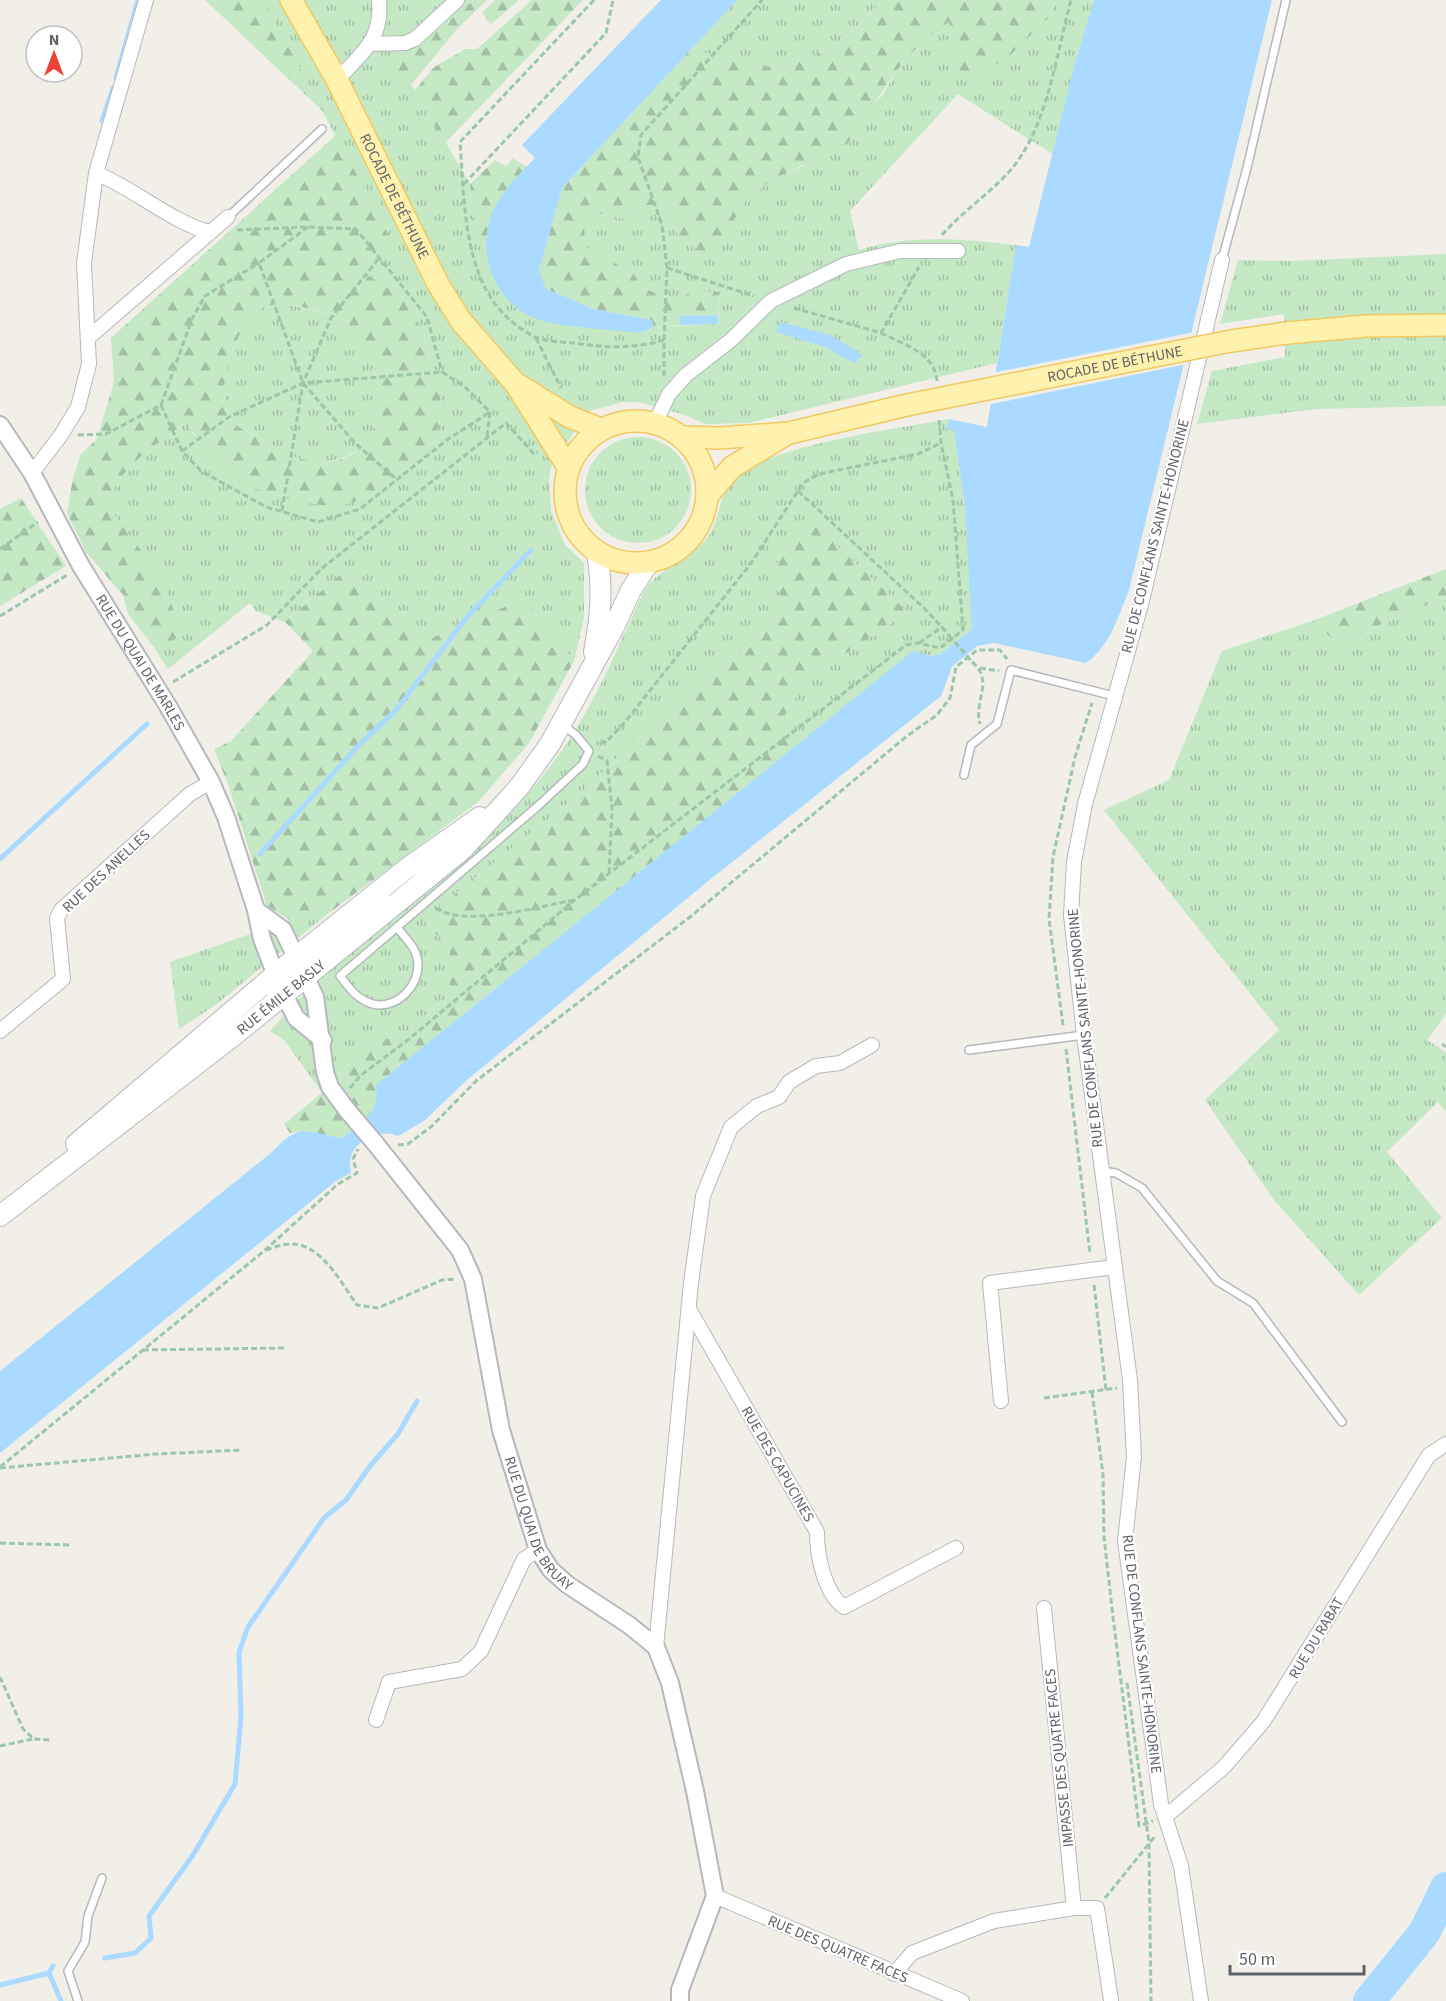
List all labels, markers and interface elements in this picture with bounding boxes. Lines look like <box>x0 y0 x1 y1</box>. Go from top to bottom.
north arrow <box>24 24 84 84</box>
text: N <box>49 29 59 51</box>
street label: ROCADE DE BÉTHUNE <box>354 130 434 263</box>
street label: ROCADE DE BÉTHUNE <box>1046 341 1185 388</box>
street label: RUE DE CONFLANS SAINTE-HONORINE <box>1116 417 1195 655</box>
street label: RUE DU QUAI DE MARLES <box>90 590 190 735</box>
street label: RUE DES ANELLES <box>58 825 155 918</box>
street label: RUE DE CONFLANS SAINTE-HONORINE <box>1062 907 1109 1149</box>
street label: RUE ÉMILE BASLY <box>233 955 331 1040</box>
street label: RUE DES CAPUCINES <box>736 1403 819 1526</box>
street label: RUE DU QUAI DE BRUAY <box>499 1454 577 1597</box>
street label: RUE DE CONFLANS SAINTE-HONORINE <box>1116 1533 1167 1775</box>
street label: RUE DU RABAT <box>1284 1593 1349 1683</box>
street label: IMPASSE DES QUATRE FACES <box>1040 1668 1079 1848</box>
street label: RUE DES QUATRE FACES <box>764 1910 911 1989</box>
scale bar <box>1230 1938 1364 1976</box>
text: 50 m <box>1239 1947 1275 1972</box>

